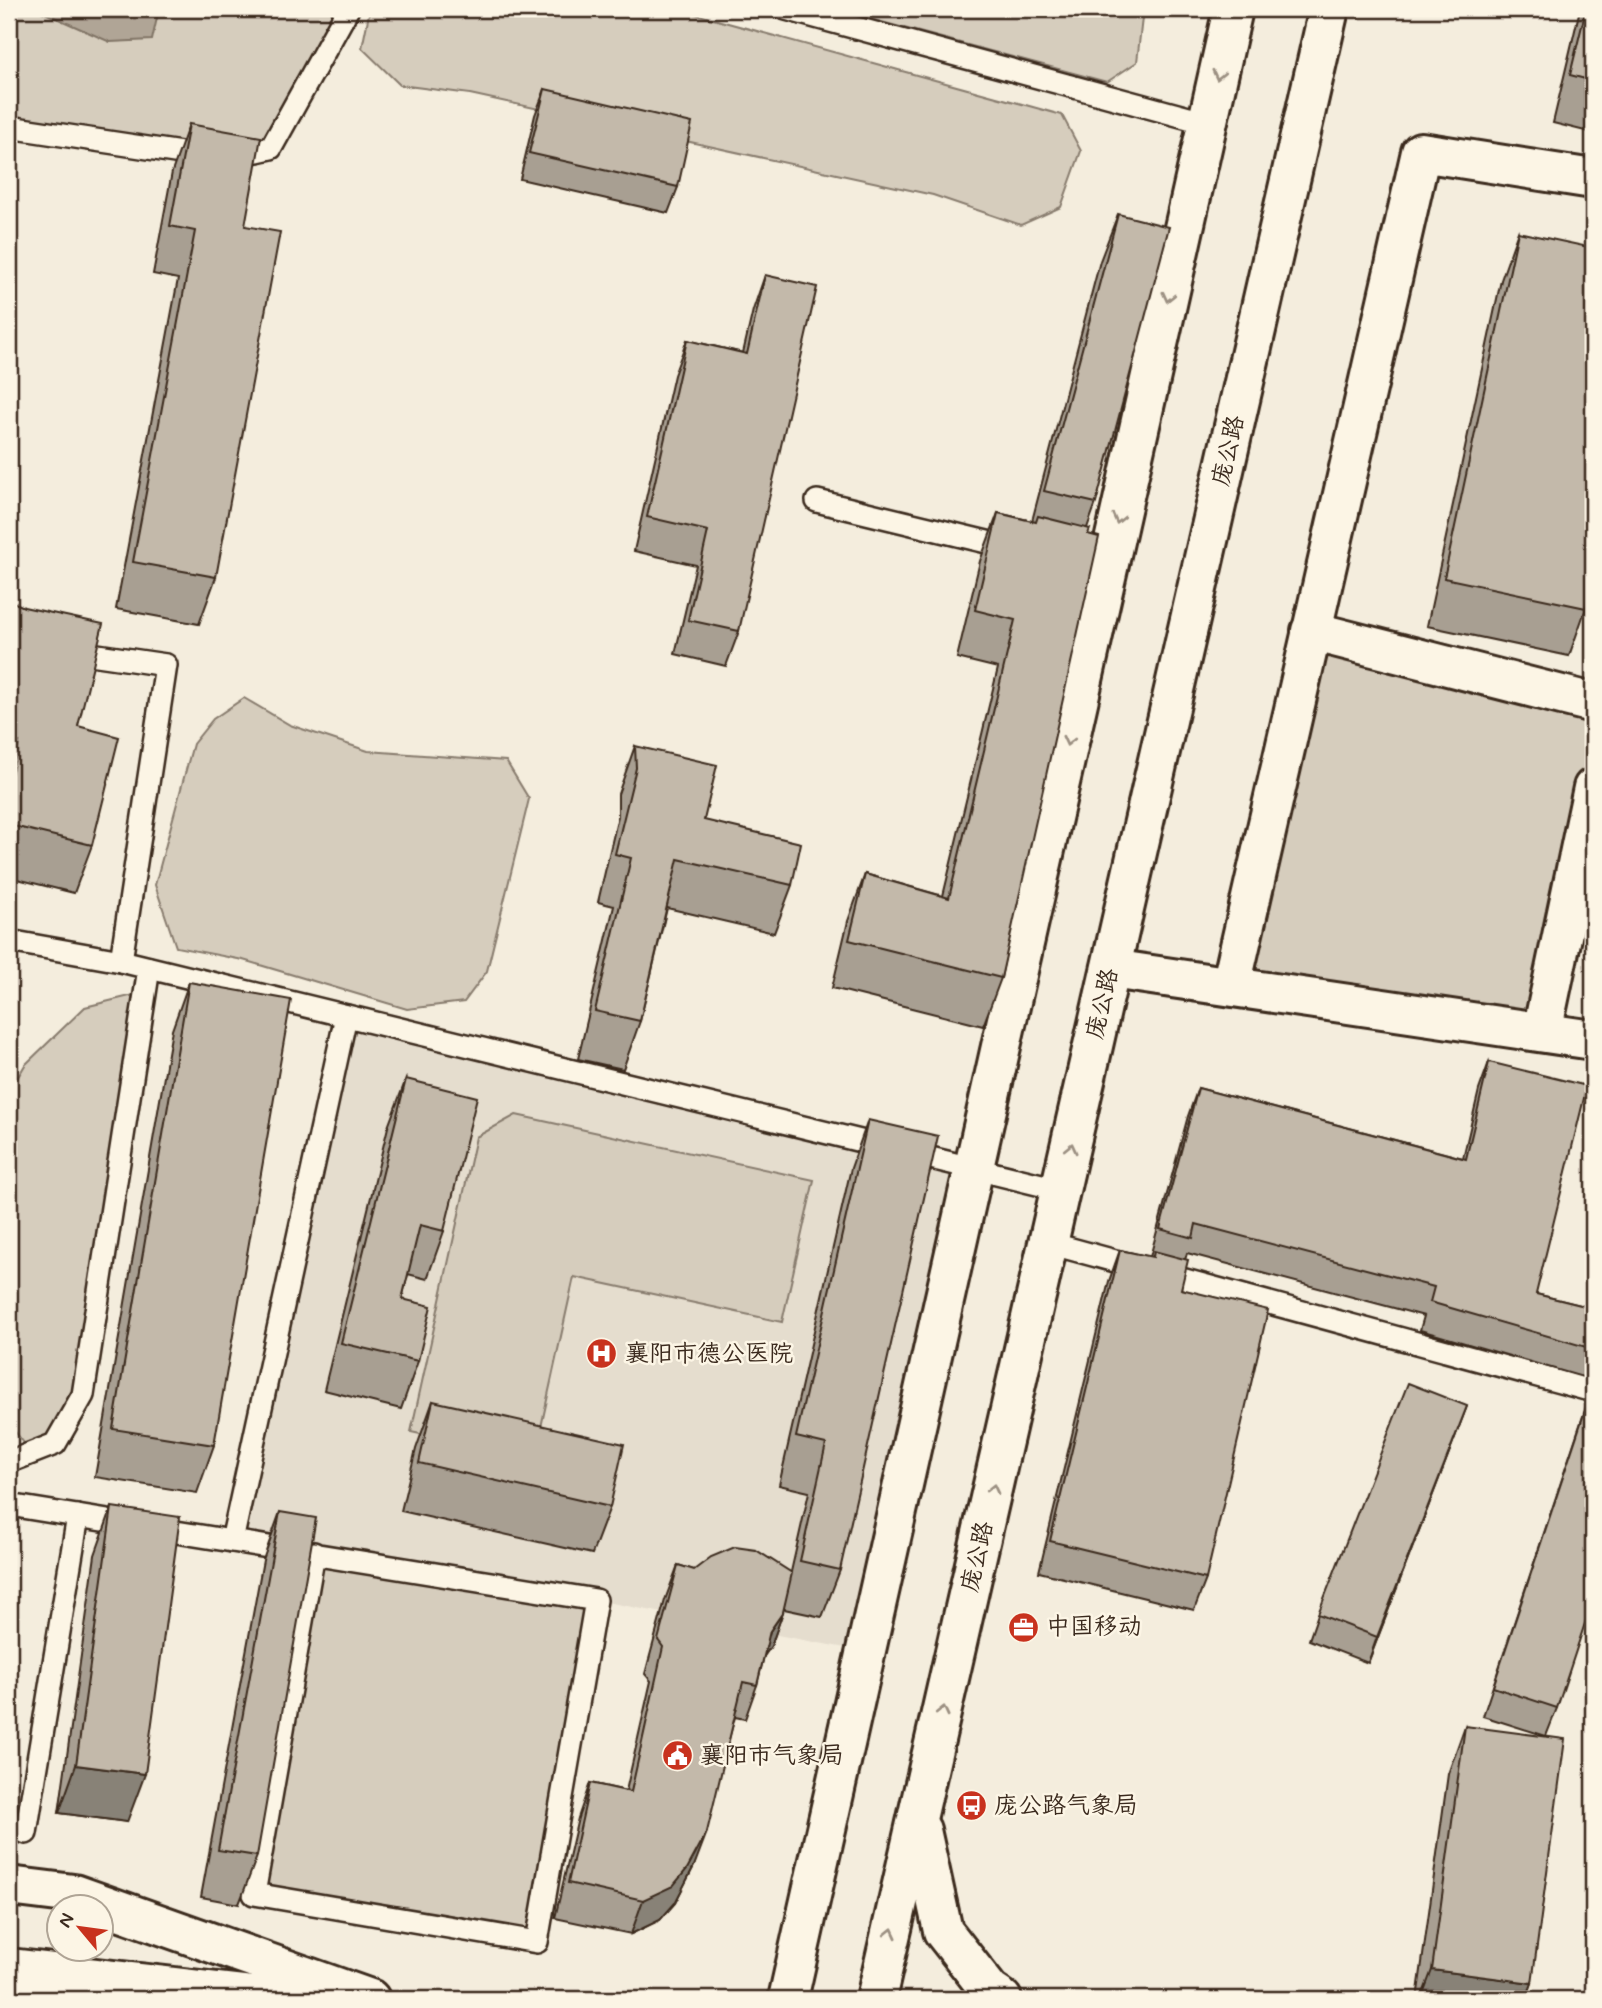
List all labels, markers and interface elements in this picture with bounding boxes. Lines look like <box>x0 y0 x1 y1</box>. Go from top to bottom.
one-way arrow <box>1212 69 1227 81</box>
one-way arrow <box>1162 291 1176 303</box>
street label: 庞公路 <box>1206 412 1252 490</box>
one-way arrow <box>1112 513 1126 525</box>
one-way arrow <box>1062 735 1076 747</box>
street label: 庞公路 <box>1080 965 1126 1043</box>
one-way arrow <box>1063 1142 1077 1154</box>
hospital icon: 襄阳市德公医院 <box>585 1337 619 1371</box>
place label: 襄阳市德公医院 <box>625 1339 793 1370</box>
one-way arrow <box>985 1483 1000 1495</box>
street label: 庞公路 <box>955 1518 1001 1596</box>
office icon: 中国移动 <box>1006 1610 1040 1644</box>
place label: 中国移动 <box>1046 1612 1142 1643</box>
one-way arrow <box>935 1705 949 1717</box>
public building icon: 襄阳市气象局 <box>660 1739 694 1773</box>
place label: 襄阳市气象局 <box>700 1741 844 1772</box>
bus stop icon: 庞公路气象局 <box>954 1789 988 1823</box>
place label: 庞公路气象局 <box>994 1791 1138 1822</box>
north arrow <box>46 1892 116 1962</box>
text: N <box>52 1909 80 1932</box>
one-way arrow <box>883 1927 898 1939</box>

